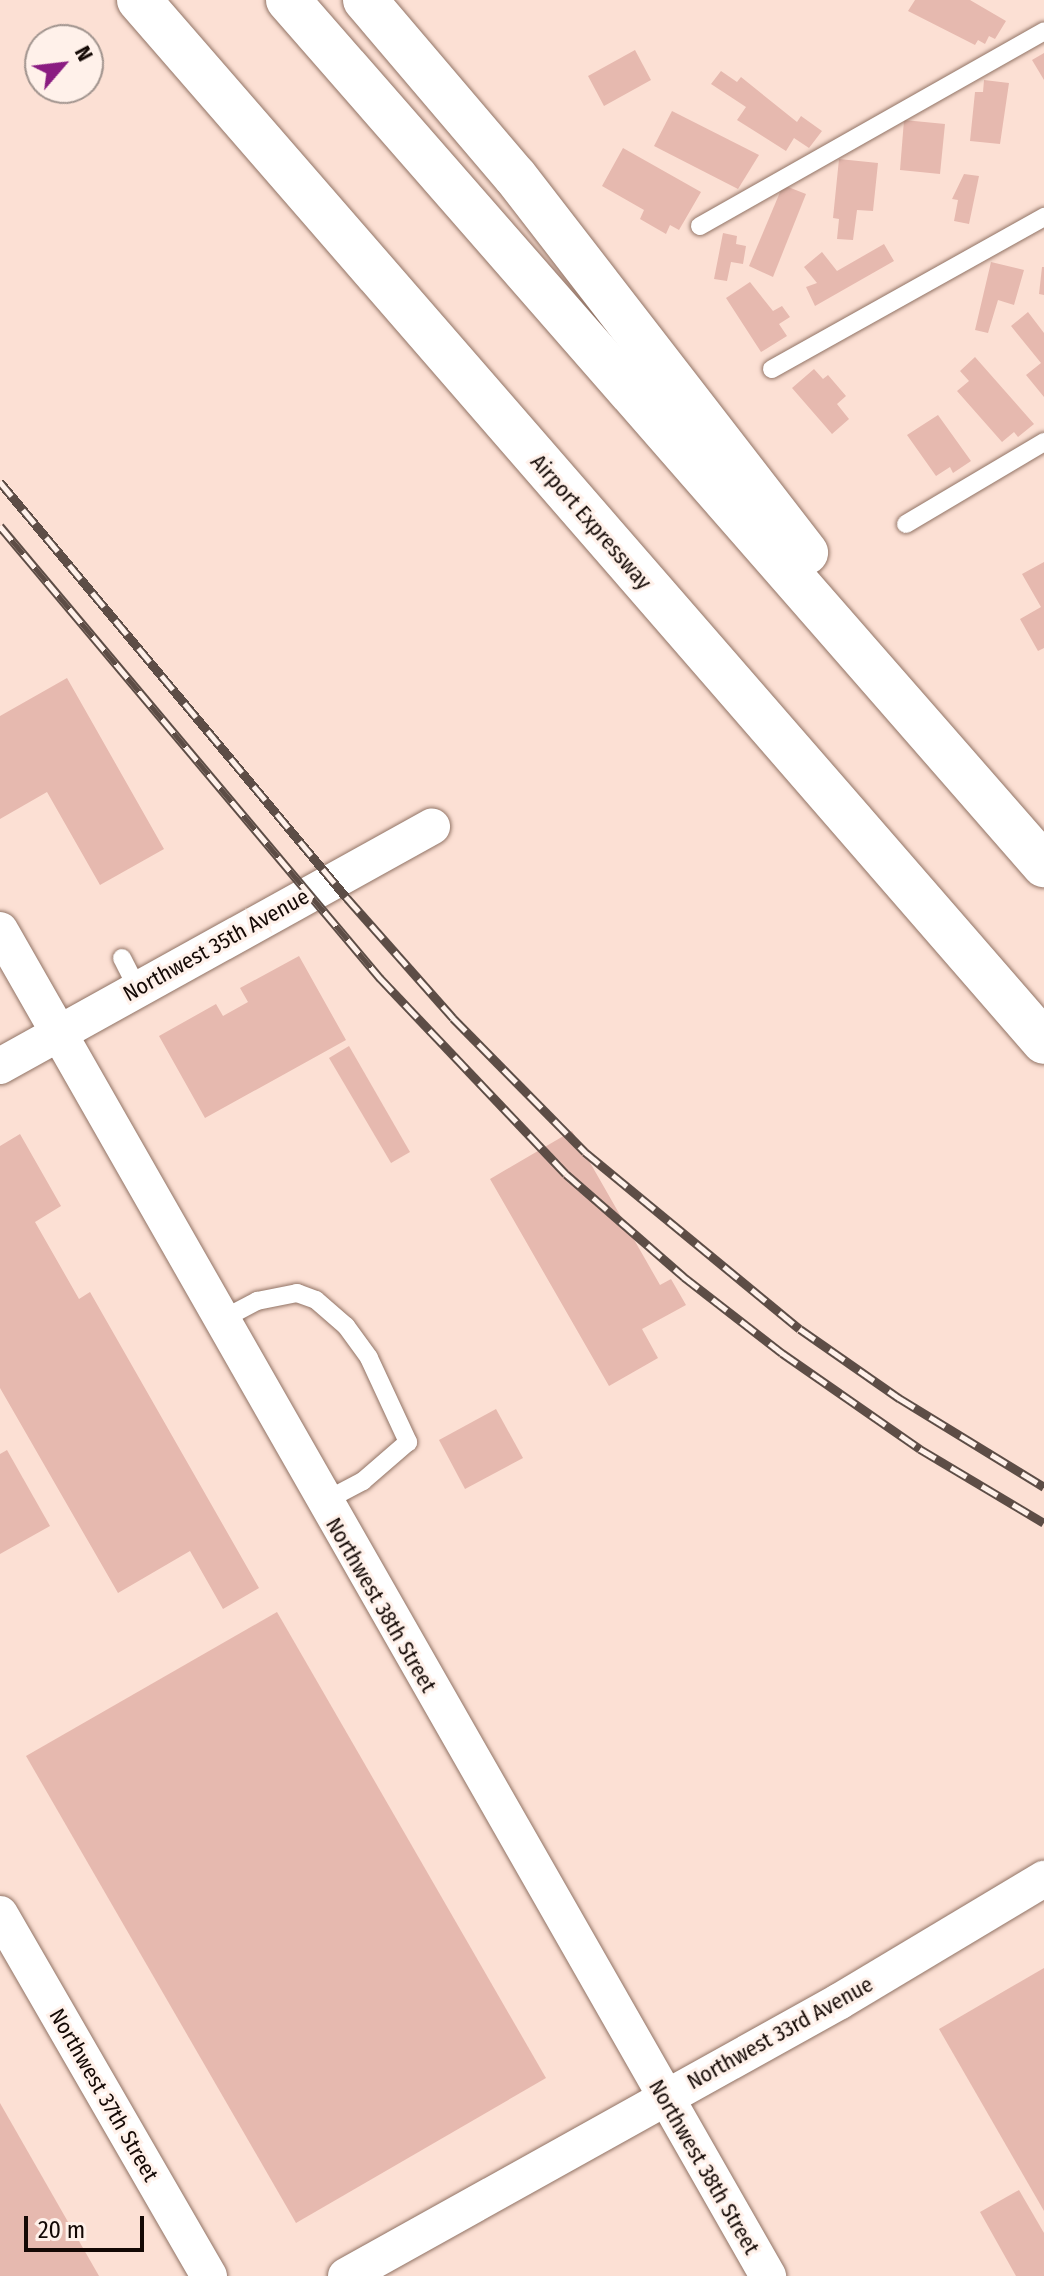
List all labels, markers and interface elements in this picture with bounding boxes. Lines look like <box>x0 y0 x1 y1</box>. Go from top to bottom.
north arrow <box>24 24 104 104</box>
text: N <box>69 41 99 66</box>
street label: Airport Expressway <box>525 449 657 595</box>
street label: Northwest 35th Avenue <box>118 883 314 1007</box>
street label: Northwest 38th Street <box>320 1513 442 1697</box>
street label: Northwest 33rd Avenue <box>682 1971 878 2095</box>
street label: Northwest 37th Street <box>44 2004 164 2186</box>
street label: Northwest 38th Street <box>643 2075 765 2259</box>
scale bar <box>28 2200 148 2250</box>
text: 20 m <box>38 2216 85 2244</box>

